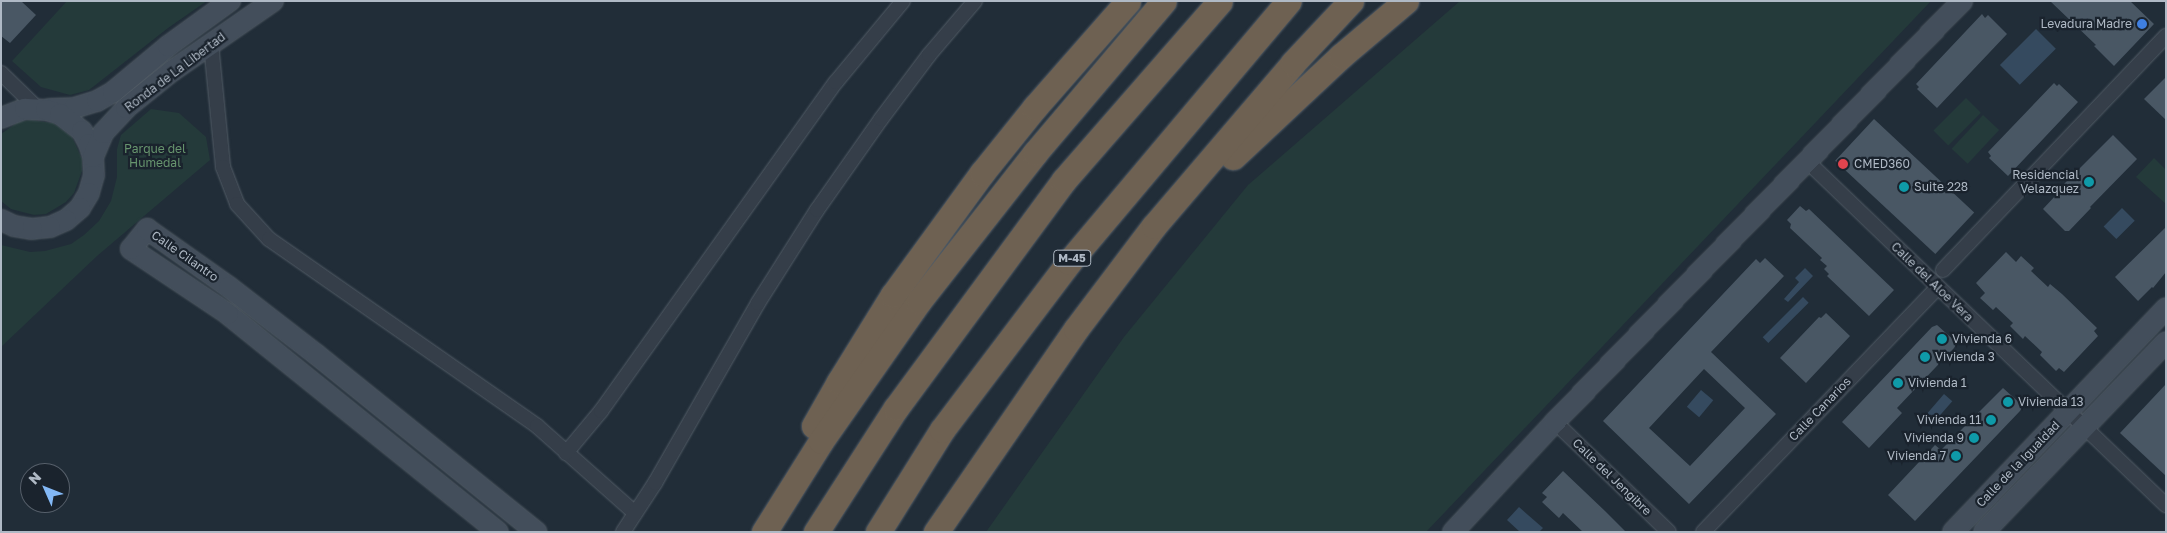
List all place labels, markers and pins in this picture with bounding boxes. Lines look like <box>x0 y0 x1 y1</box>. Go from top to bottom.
place label: Levadura Madre <box>2040 17 2132 31</box>
marker: Levadura Madre <box>2136 18 2148 30</box>
marker: CMED360 <box>1836 157 1850 171</box>
place label: CMED360 <box>1854 157 1910 171</box>
place label: Residencial Velazquez <box>2012 168 2079 196</box>
marker: Residencial Velazquez <box>2083 176 2095 188</box>
place label: Suite 228 <box>1914 180 1968 194</box>
marker: Suite 228 <box>1898 181 1910 193</box>
place label: Vivienda 6 <box>1952 332 2012 346</box>
marker: Vivienda 6 <box>1936 333 1948 345</box>
place label: Vivienda 3 <box>1935 350 1995 364</box>
marker: Vivienda 3 <box>1919 351 1931 363</box>
place label: Vivienda 1 <box>1908 376 1967 390</box>
marker: Vivienda 1 <box>1892 377 1904 389</box>
place label: Vivienda 13 <box>2018 395 2084 409</box>
marker: Vivienda 13 <box>2002 396 2014 408</box>
place label: Vivienda 11 <box>1917 413 1981 427</box>
marker: Vivienda 11 <box>1985 414 1997 426</box>
place label: Vivienda 9 <box>1904 431 1964 445</box>
marker: Vivienda 9 <box>1968 432 1980 444</box>
place label: Vivienda 7 <box>1887 449 1946 463</box>
marker: Vivienda 7 <box>1950 450 1962 462</box>

